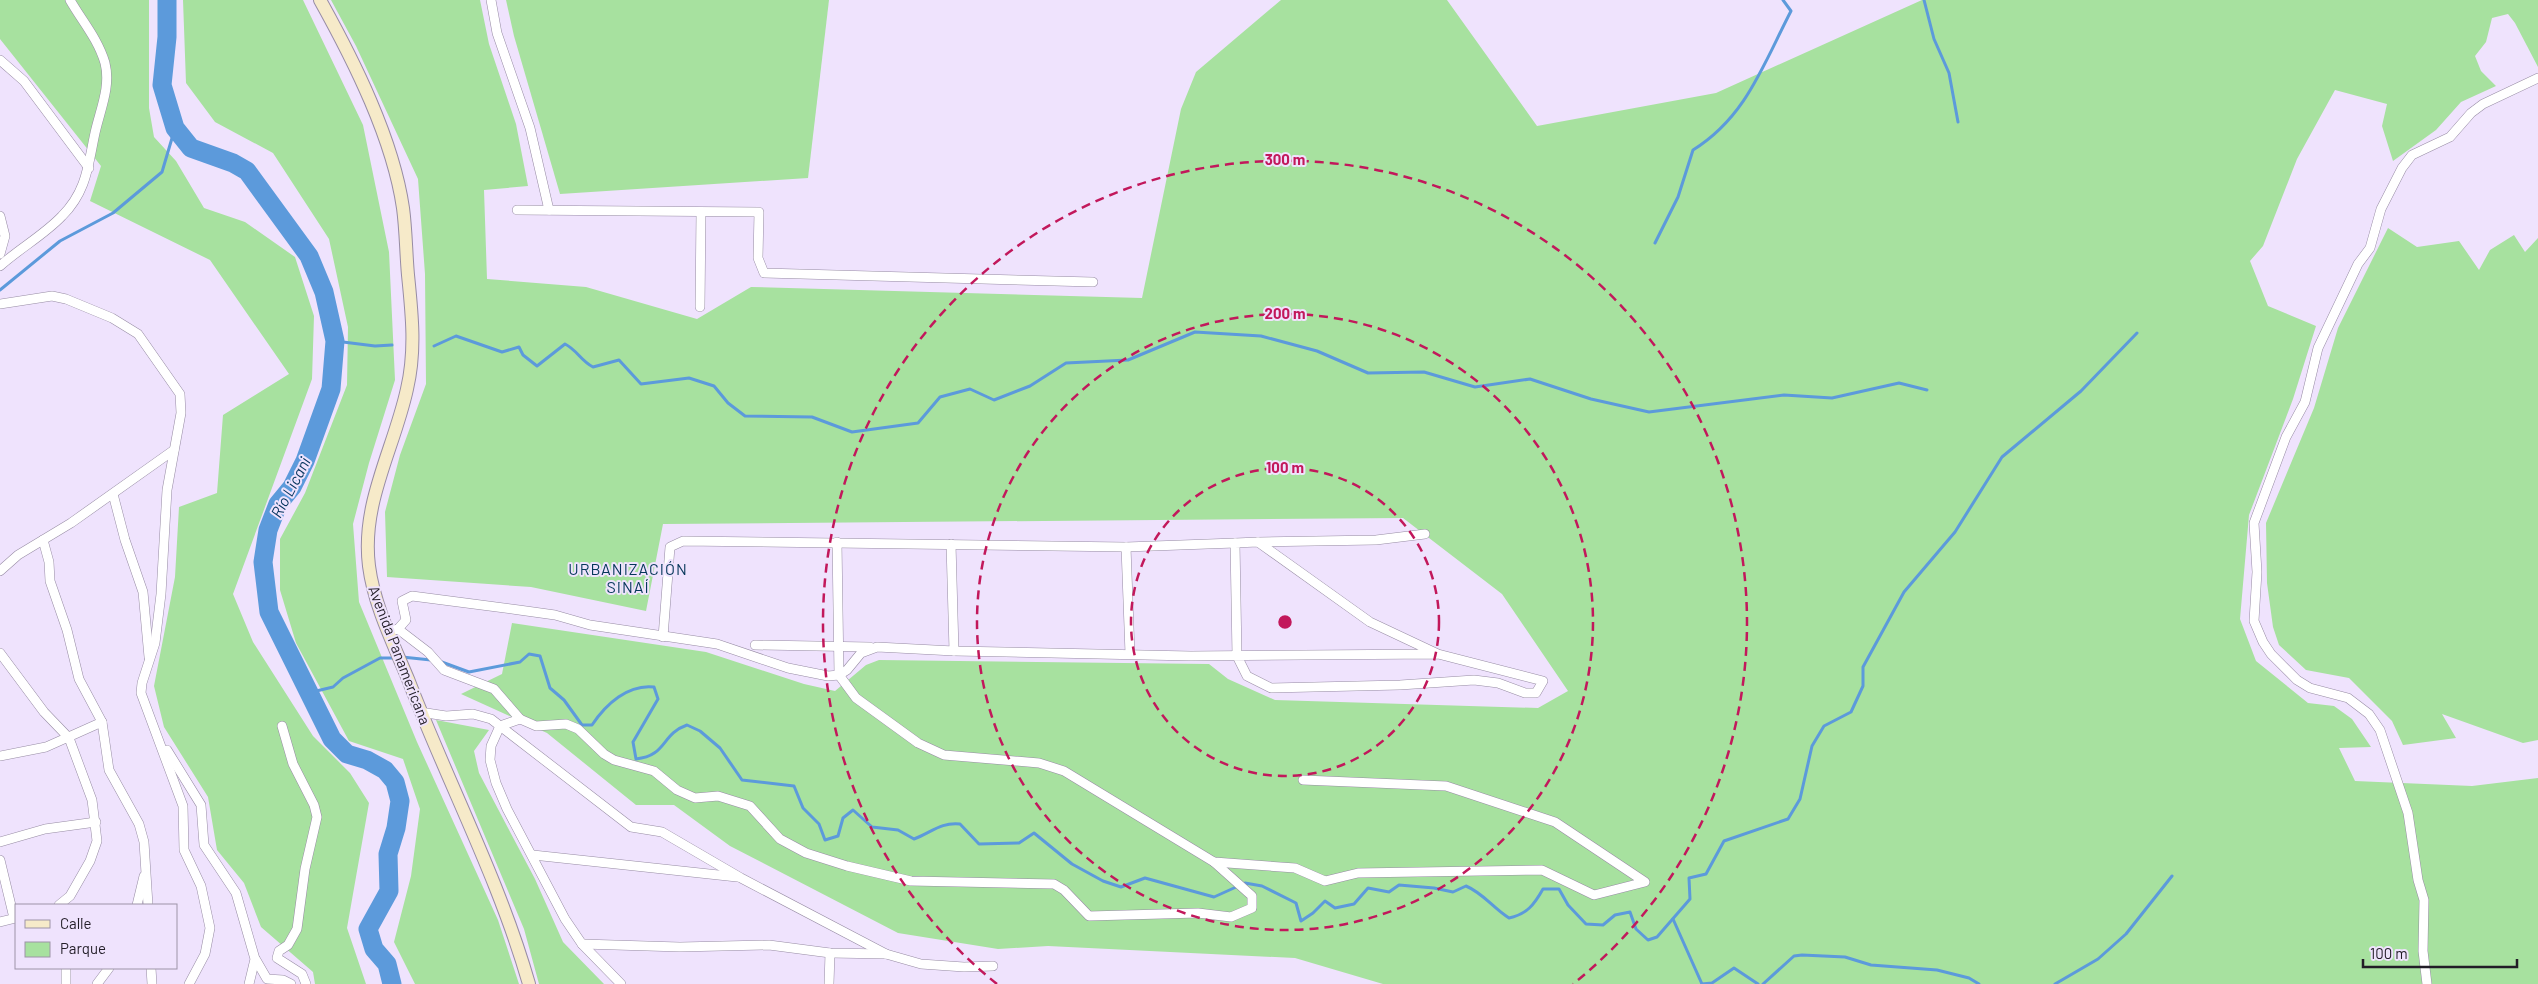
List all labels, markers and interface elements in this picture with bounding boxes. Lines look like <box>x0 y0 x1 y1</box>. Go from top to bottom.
text: 300 m <box>1265 150 1305 168</box>
text: 200 m <box>1264 304 1306 322</box>
water label: Río Licani <box>266 453 314 521</box>
text: 100 m <box>1266 458 1304 476</box>
district label: URBANIZACIÓN SINAÍ <box>568 559 688 596</box>
street label: Avenida Panamericana <box>365 583 435 727</box>
centre of rings <box>1276 613 1294 631</box>
legend <box>15 904 178 969</box>
text: Calle <box>60 914 92 932</box>
scale bar <box>2363 936 2517 968</box>
text: Parque <box>60 939 106 957</box>
text: 100 m <box>2370 944 2408 962</box>

